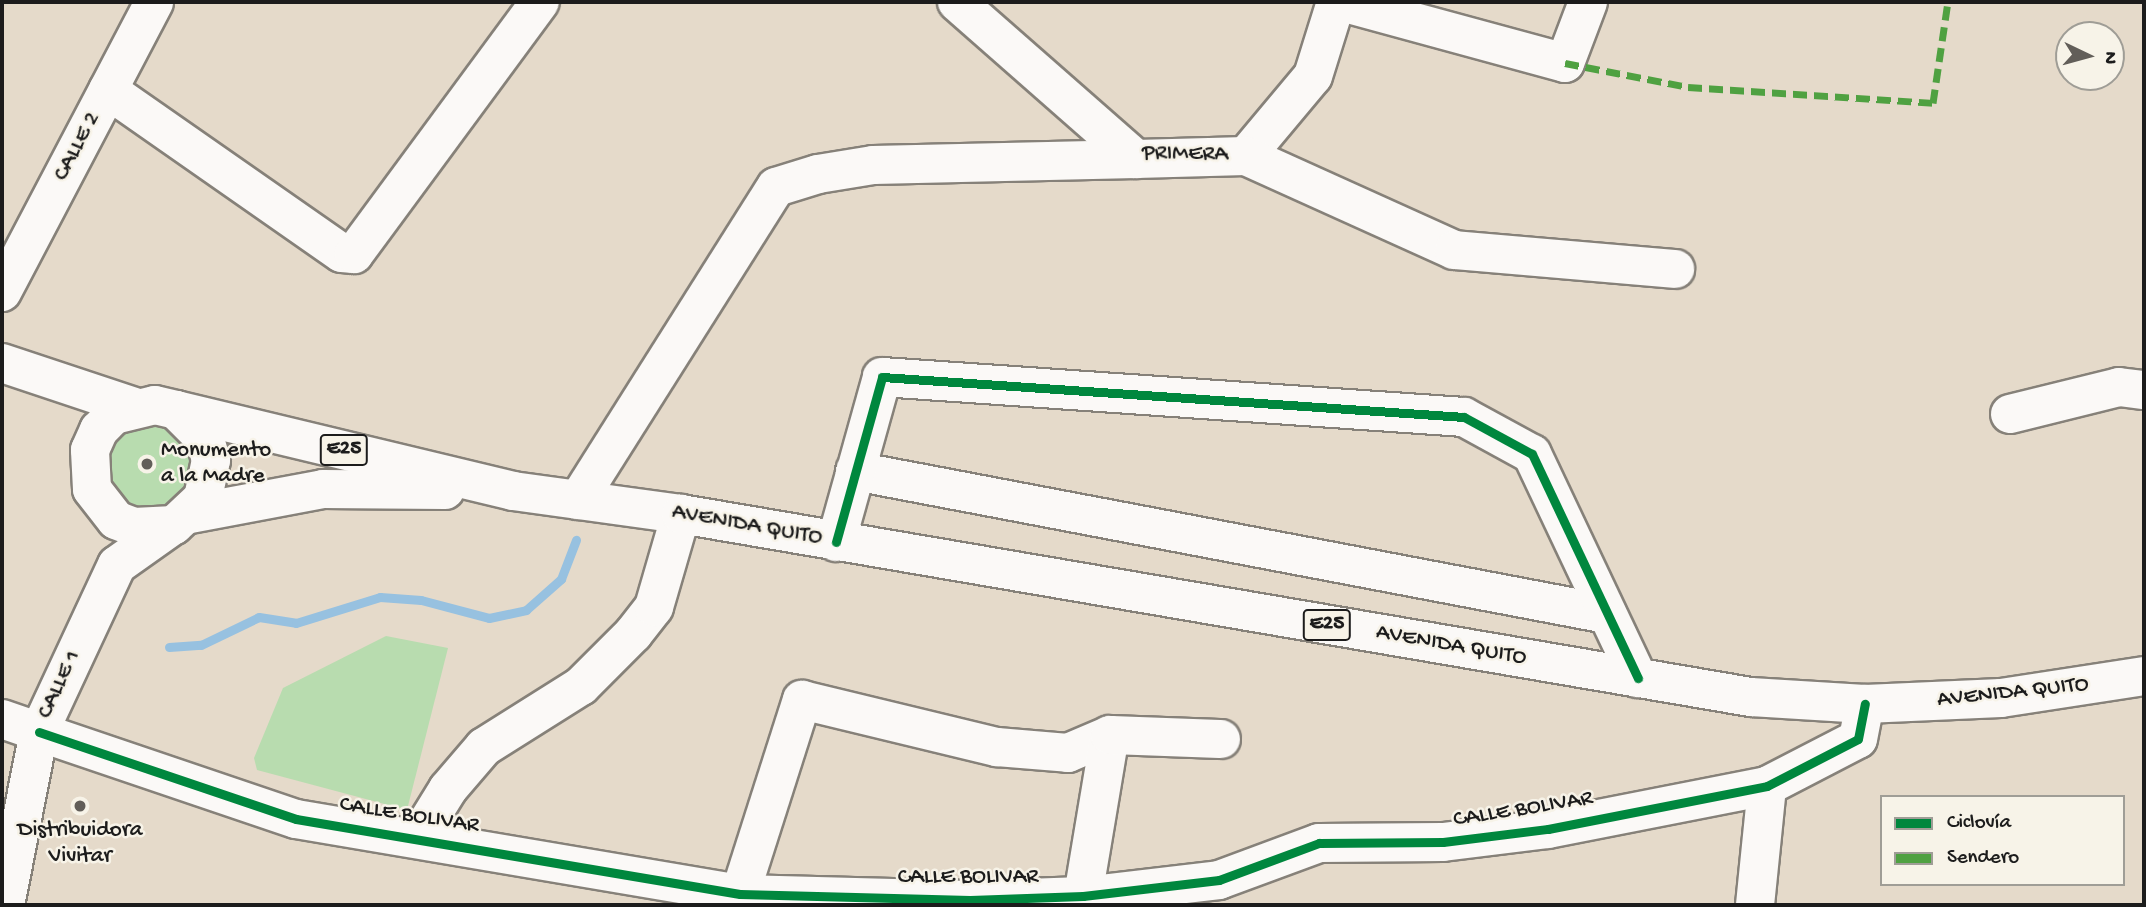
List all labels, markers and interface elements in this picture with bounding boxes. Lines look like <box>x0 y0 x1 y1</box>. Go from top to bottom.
north arrow <box>2055 21 2125 91</box>
text: N <box>2097 51 2121 65</box>
street label: CALLE 2 <box>48 108 108 186</box>
street label: PRIMERA <box>1142 140 1228 170</box>
road number: E25 <box>320 433 368 468</box>
place label: Monumento a la Madre <box>161 437 271 491</box>
marker: Monumento a la Madre <box>139 456 155 472</box>
street label: AVENIDA QUITO <box>670 499 824 553</box>
road number: E25 <box>1302 608 1352 642</box>
street label: AVENIDA QUITO <box>1374 619 1528 673</box>
street label: CALLE 1 <box>32 647 88 723</box>
street label: AVENIDA QUITO <box>1936 671 2090 715</box>
street label: CALLE BOLIVAR <box>1451 785 1595 835</box>
street label: CALLE BOLIVAR <box>337 791 481 841</box>
legend <box>1880 795 2125 886</box>
marker: Distribuidora Vivitar <box>72 798 88 814</box>
text: Ciclovía <box>1947 811 2011 836</box>
place label: Distribuidora Vivitar <box>17 817 143 871</box>
text: Sendero <box>1947 846 2019 871</box>
street label: CALLE BOLIVAR <box>898 864 1038 892</box>

